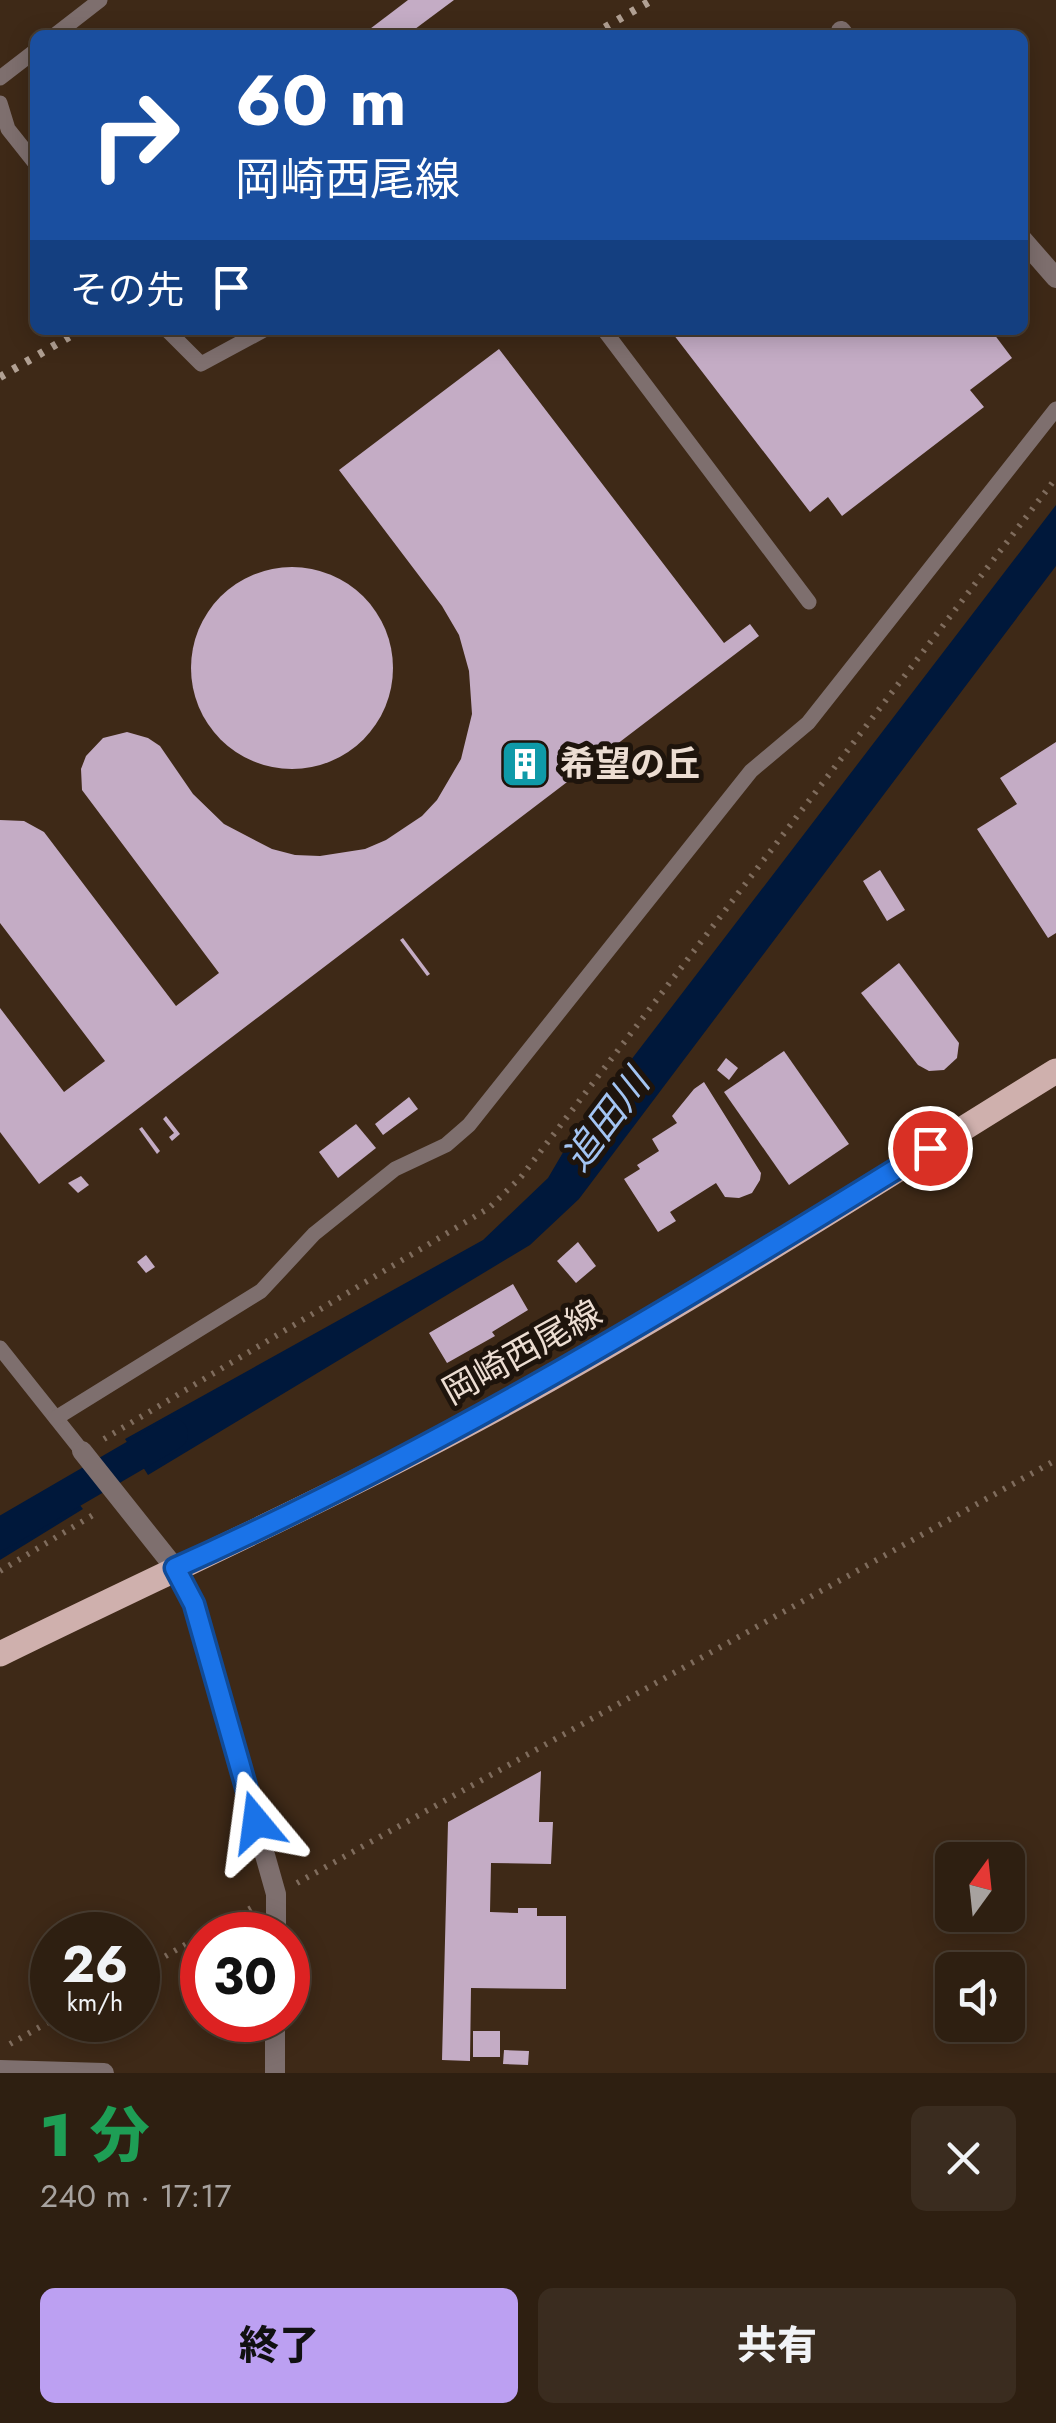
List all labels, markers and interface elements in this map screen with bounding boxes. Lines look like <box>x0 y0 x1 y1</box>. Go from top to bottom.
text: 60 m <box>235 50 407 151</box>
icon: right <box>70 70 200 200</box>
text: 岡崎西尾線 <box>235 147 460 212</box>
icon: arrive <box>204 260 259 315</box>
text: その先 <box>70 262 184 317</box>
building icon: 希望の丘 <box>499 738 551 790</box>
place label: 希望の丘 <box>560 739 700 789</box>
water label: 追田川 <box>549 1054 664 1182</box>
pin <box>888 1106 973 1191</box>
icon: arrive <box>903 1121 958 1176</box>
street label: 岡崎西尾線 <box>433 1288 611 1416</box>
position arrow <box>204 1770 308 1874</box>
north arrow <box>935 1842 1025 1932</box>
map controls <box>935 1842 1025 2042</box>
speed limit sign: 30 <box>180 1912 310 2042</box>
text: 26 <box>62 1928 128 2001</box>
button: sound <box>935 1952 1025 2042</box>
text: km/h <box>67 1984 123 2020</box>
text: 1 分 <box>40 2092 150 2179</box>
button: close <box>911 2106 1016 2211</box>
text: 240 m · 17:17 <box>40 2173 231 2219</box>
button: 終了 <box>40 2288 518 2403</box>
button: 共有 <box>538 2288 1016 2403</box>

